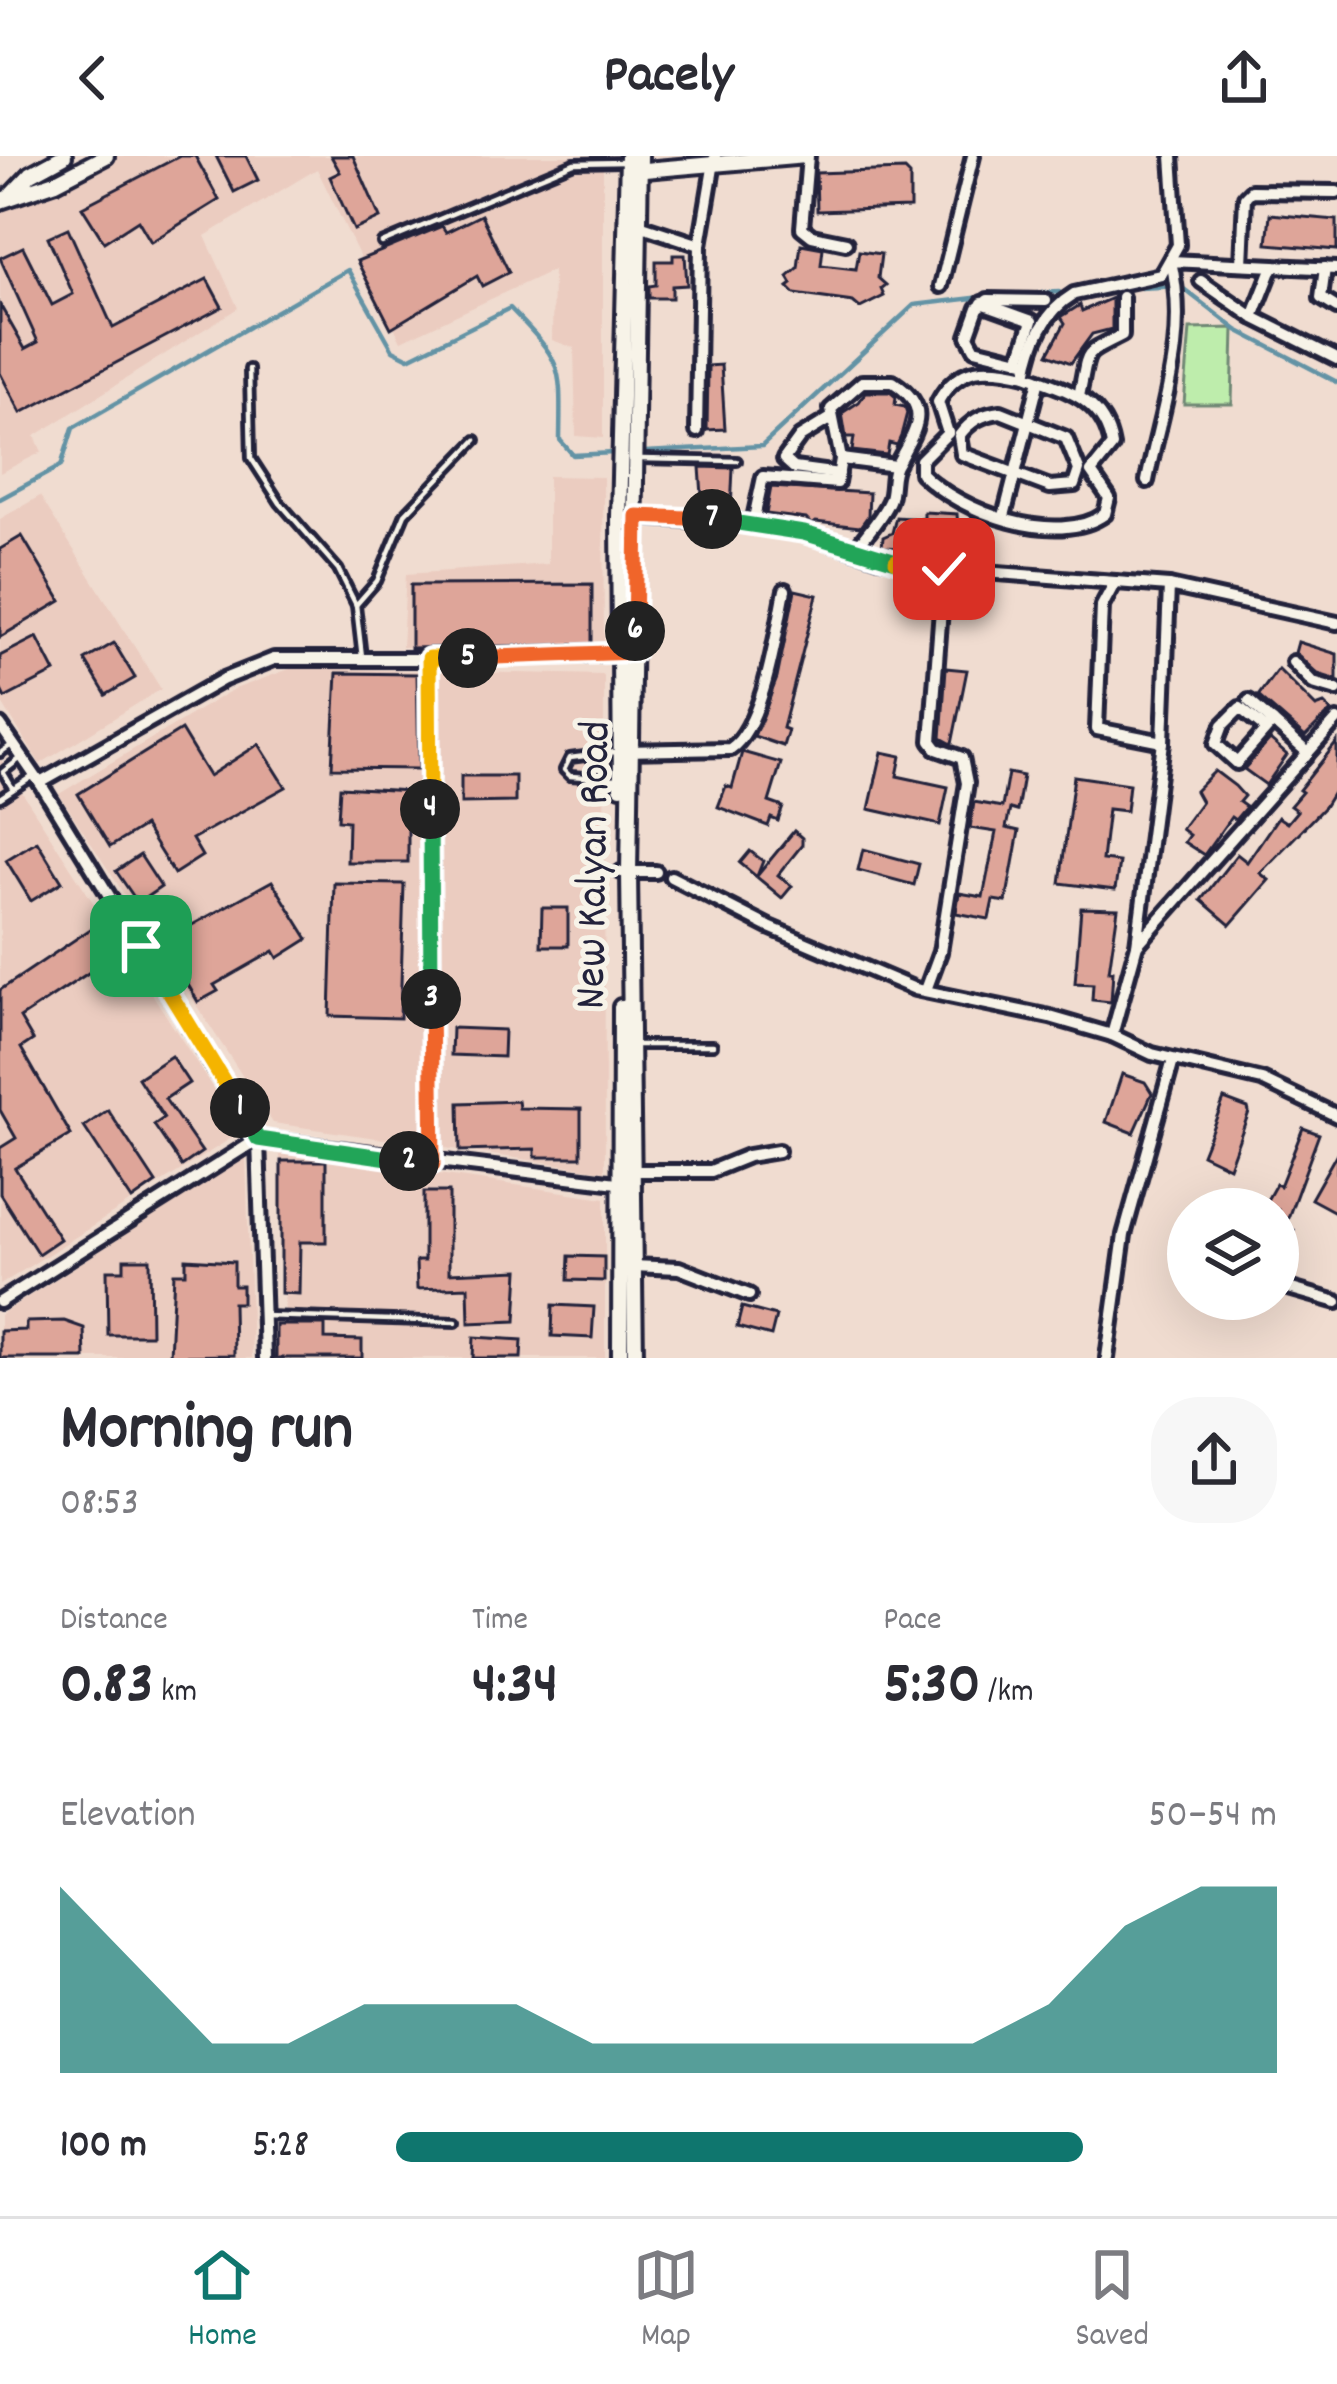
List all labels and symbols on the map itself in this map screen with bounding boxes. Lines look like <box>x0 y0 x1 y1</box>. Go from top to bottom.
pin: 7 <box>682 489 742 549</box>
pin <box>893 518 995 620</box>
pin: 6 <box>605 601 665 661</box>
pin: 5 <box>438 628 498 688</box>
street label: New Kalyan Road <box>561 720 631 1010</box>
pin: 4 <box>400 779 460 839</box>
pin <box>90 895 192 997</box>
pin: 3 <box>401 969 461 1029</box>
pin: 1 <box>210 1078 270 1138</box>
pin: 2 <box>379 1131 439 1191</box>

